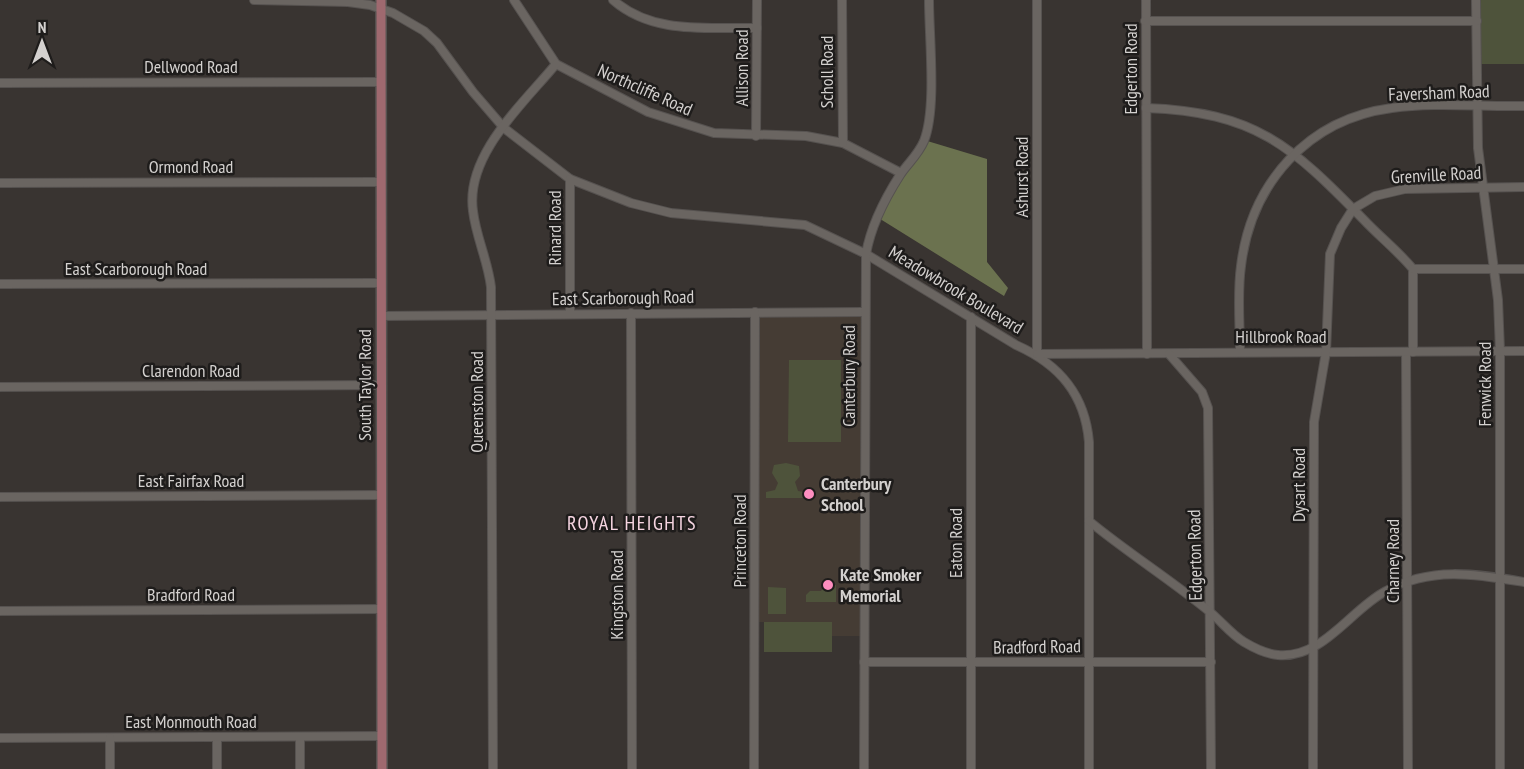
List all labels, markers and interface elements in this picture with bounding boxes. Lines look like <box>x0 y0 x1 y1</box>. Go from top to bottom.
north arrow <box>12 12 72 72</box>
text: N <box>38 17 46 37</box>
street label: Edgerton Road <box>1119 23 1142 115</box>
street label: Allison Road <box>730 29 753 107</box>
street label: Scholl Road <box>815 36 838 108</box>
street label: Dellwood Road <box>144 55 238 78</box>
street label: Northcliffe Road <box>594 58 696 121</box>
street label: Faversham Road <box>1388 79 1490 106</box>
street label: Ashurst Road <box>1010 137 1033 217</box>
street label: Ormond Road <box>149 155 233 178</box>
street label: Grenville Road <box>1390 161 1482 188</box>
street label: Rinard Road <box>543 191 566 265</box>
street label: Meadowbrook Boulevard <box>885 240 1028 339</box>
street label: East Scarborough Road <box>65 257 207 280</box>
street label: East Scarborough Road <box>552 285 694 310</box>
street label: Canterbury Road <box>837 325 860 427</box>
street label: Hillbrook Road <box>1235 325 1327 348</box>
street label: South Taylor Road <box>353 329 376 441</box>
street label: Fenwick Road <box>1473 342 1496 426</box>
street label: Queenston Road <box>465 351 488 453</box>
street label: Clarendon Road <box>142 359 240 382</box>
street label: Dysart Road <box>1287 448 1310 522</box>
street label: East Fairfax Road <box>138 469 244 492</box>
place label: Canterbury School <box>821 472 892 516</box>
marker: Canterbury School <box>802 487 816 501</box>
street label: Princeton Road <box>728 495 751 587</box>
street label: Eaton Road <box>944 508 967 578</box>
street label: Edgerton Road <box>1182 509 1207 601</box>
district label: ROYAL HEIGHTS <box>567 510 697 536</box>
street label: Charney Road <box>1381 519 1404 603</box>
street label: Kingston Road <box>605 550 628 640</box>
place label: Kate Smoker Memorial <box>840 563 922 607</box>
marker: Kate Smoker Memorial <box>821 578 835 592</box>
street label: Bradford Road <box>147 583 235 606</box>
street label: Bradford Road <box>993 634 1081 659</box>
street label: East Monmouth Road <box>125 710 257 733</box>

